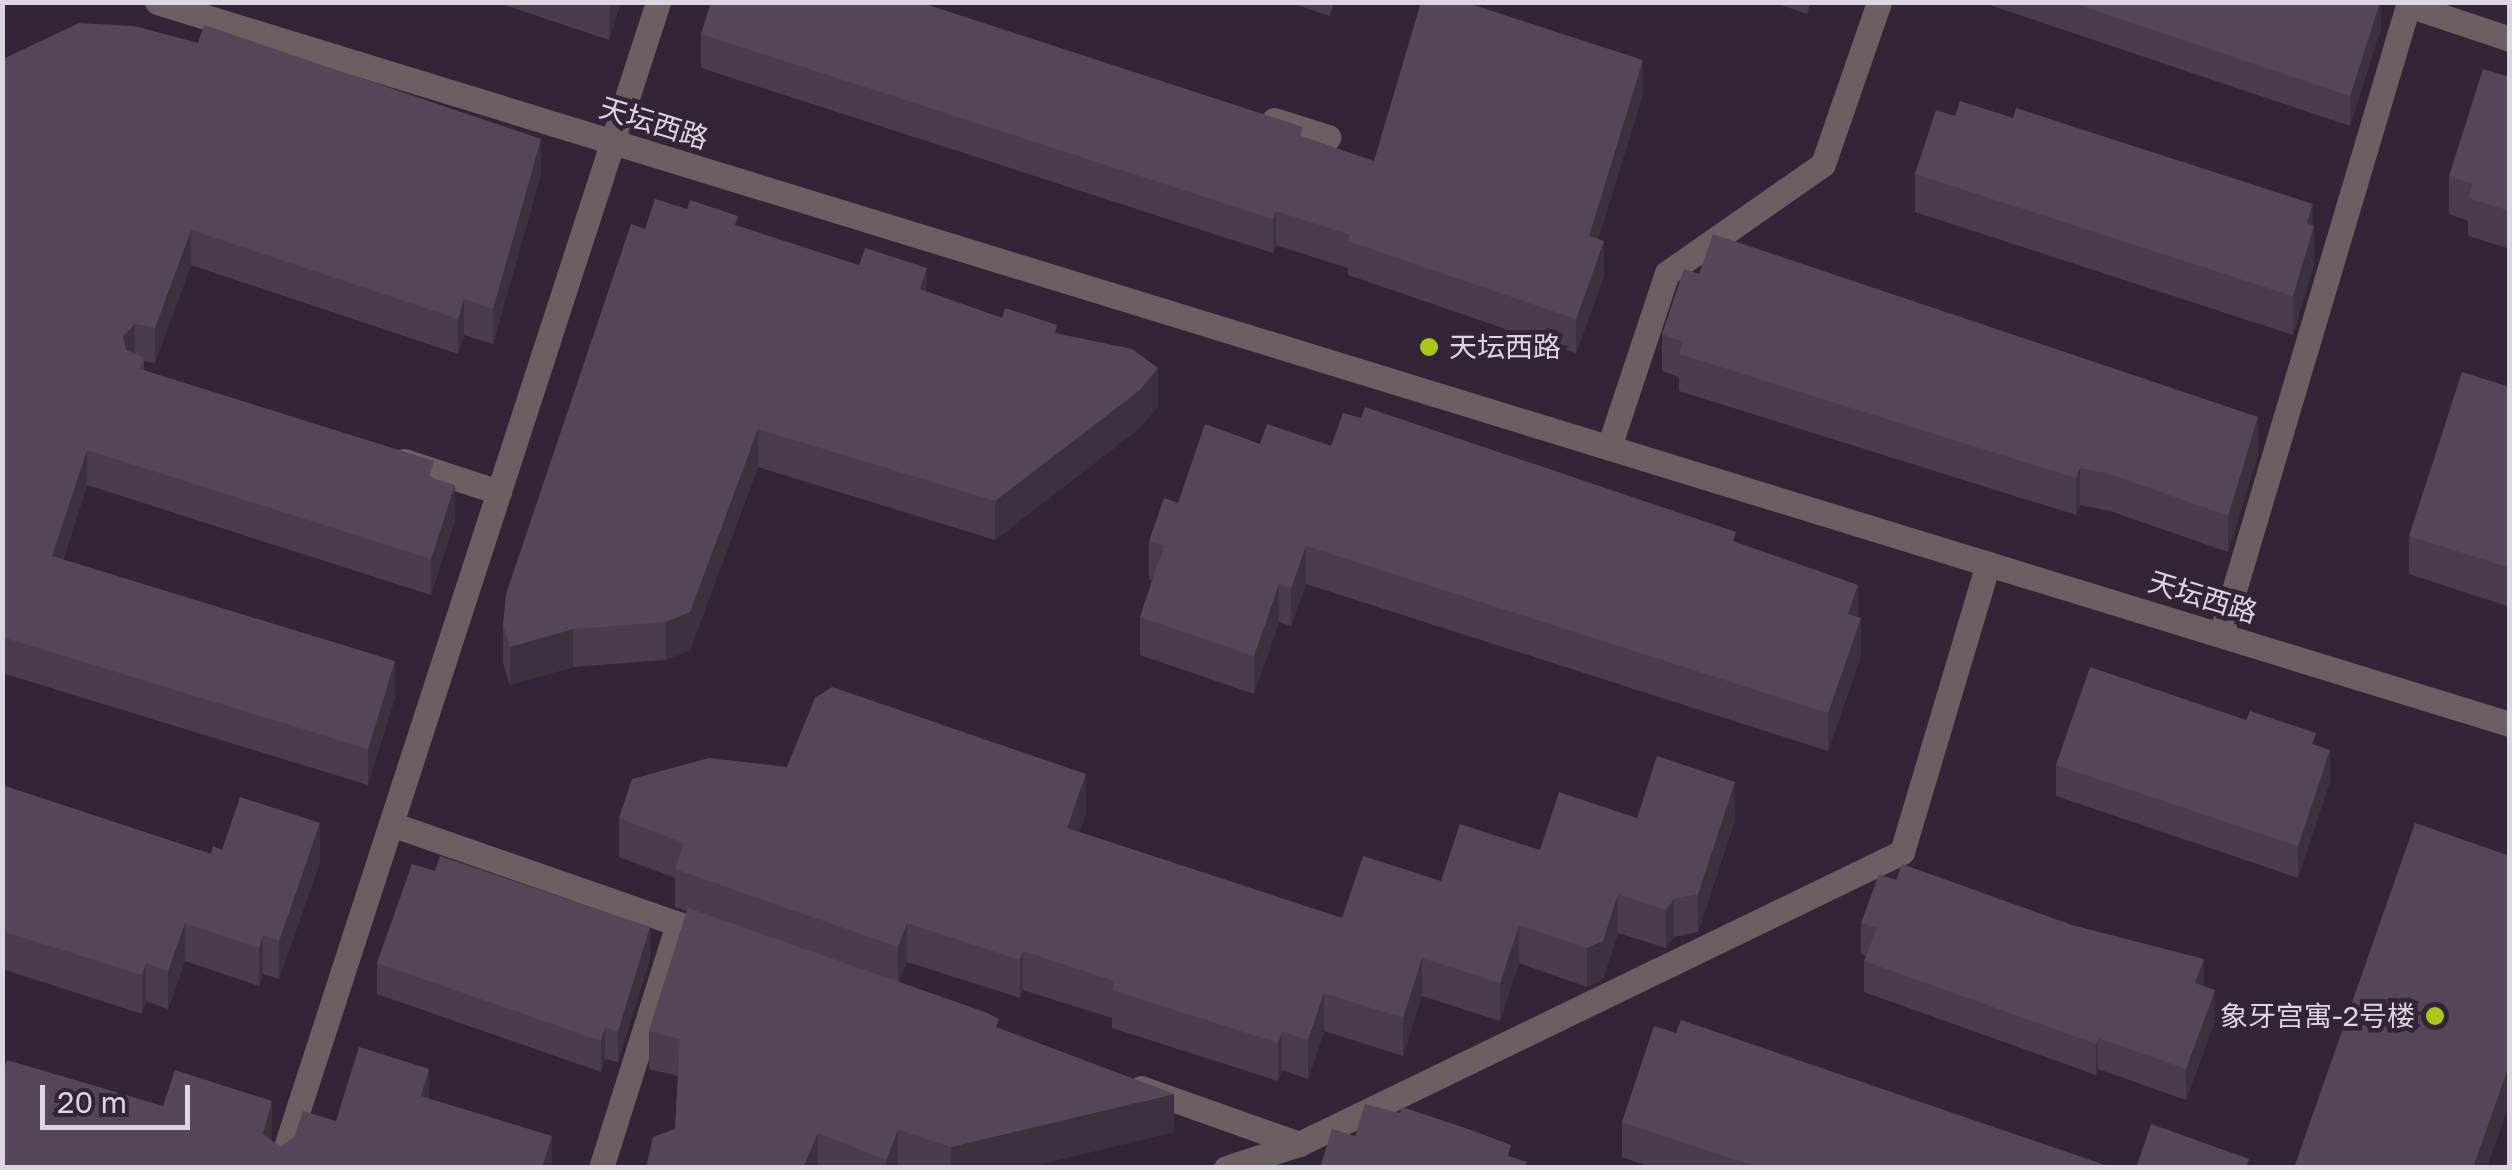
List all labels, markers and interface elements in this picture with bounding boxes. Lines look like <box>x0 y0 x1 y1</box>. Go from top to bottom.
street label: 天坛西路 <box>596 91 712 155</box>
place label: 天坛西路 <box>1449 330 1561 364</box>
marker: 天坛西路 <box>1418 336 1440 358</box>
street label: 天坛西路 <box>2145 565 2261 629</box>
place label: 象牙宫寓-2号楼 <box>2220 999 2415 1033</box>
marker: 象牙宫寓-2号楼 <box>2424 1005 2446 1027</box>
scale bar <box>45 1065 195 1127</box>
text: 20 m <box>57 1084 127 1120</box>

